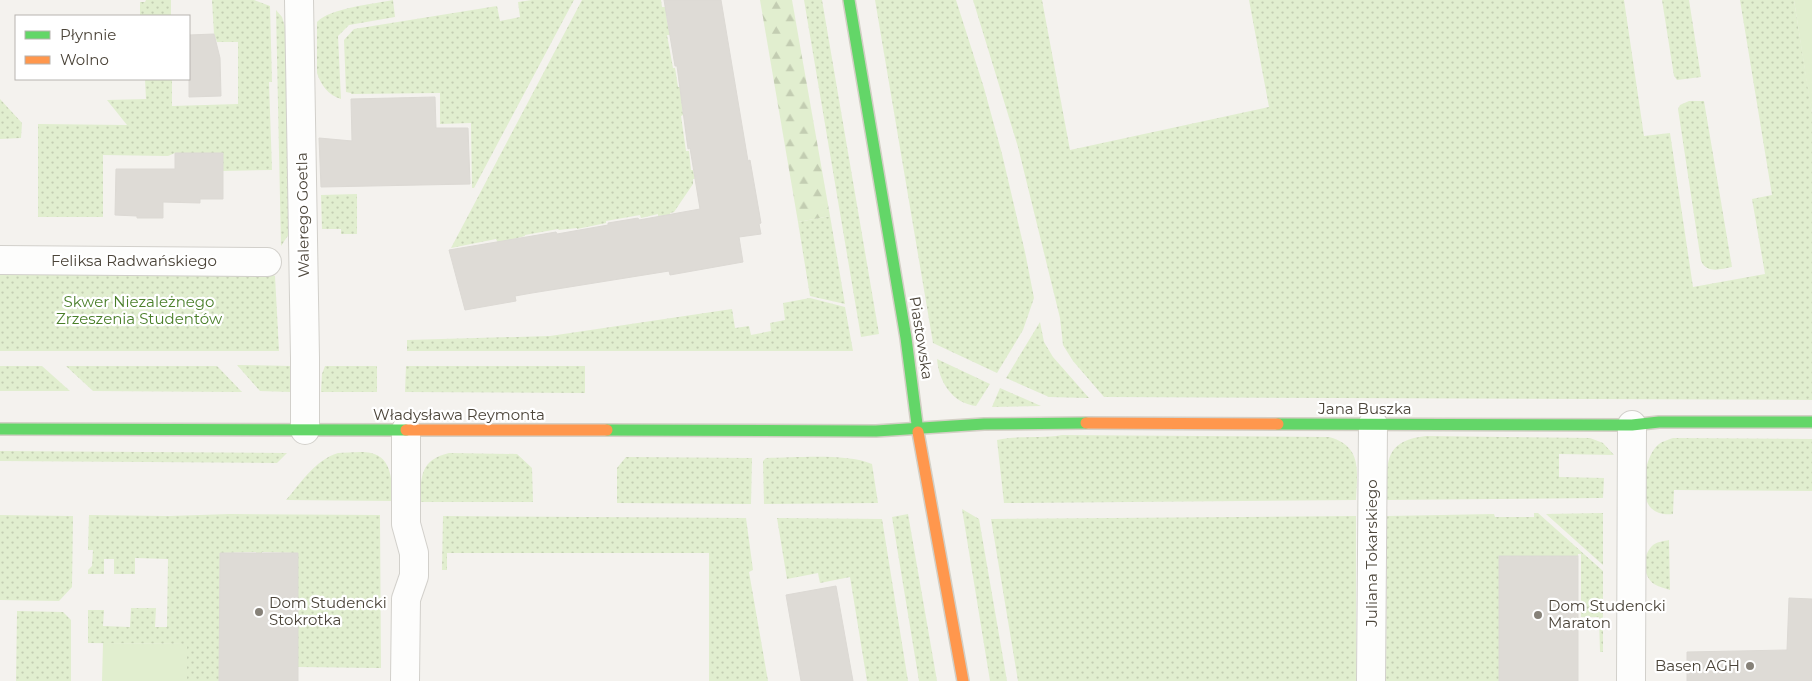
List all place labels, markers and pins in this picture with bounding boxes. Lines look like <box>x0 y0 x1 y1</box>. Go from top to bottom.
place label: Dom Studencki Stokrotka <box>269 593 387 629</box>
place label: Dom Studencki Maraton <box>1548 596 1666 632</box>
marker: Dom Studencki Stokrotka <box>253 606 265 618</box>
marker: Dom Studencki Maraton <box>1532 609 1544 621</box>
place label: Basen AGH <box>1655 656 1740 675</box>
marker: Basen AGH <box>1744 660 1756 672</box>

